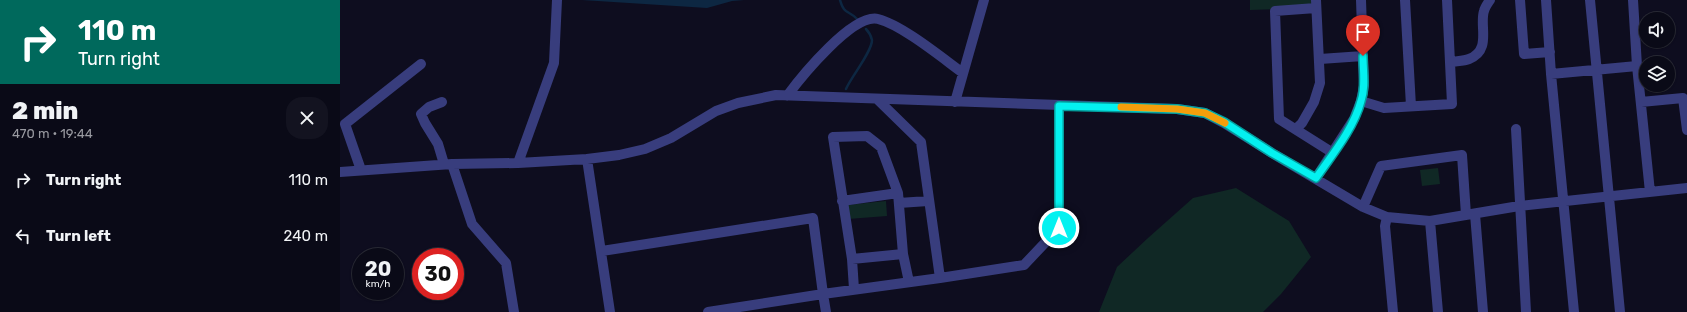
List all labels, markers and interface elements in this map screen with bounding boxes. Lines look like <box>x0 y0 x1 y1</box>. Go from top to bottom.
map controls <box>1639 12 1675 92</box>
button: sound <box>1639 12 1675 48</box>
text: 110 m <box>78 14 156 47</box>
pin <box>1346 15 1380 56</box>
icon: right <box>12 16 64 68</box>
icon: arrive <box>1352 21 1374 43</box>
text: Turn right <box>78 48 160 70</box>
button: layers <box>1639 56 1675 92</box>
text: 2 min <box>12 97 78 125</box>
button: close <box>286 97 328 139</box>
text: 470 m · 19:44 <box>12 126 93 141</box>
icon: right <box>12 169 34 191</box>
text: Turn right <box>46 171 121 189</box>
text: 110 m <box>289 171 328 189</box>
position arrow <box>1038 207 1080 249</box>
icon: left <box>12 225 34 247</box>
text: Turn left <box>46 227 111 245</box>
text: 240 m <box>283 227 328 245</box>
speed limit sign: 30 <box>412 248 464 300</box>
text: 20 <box>365 257 391 281</box>
text: km/h <box>366 278 390 290</box>

